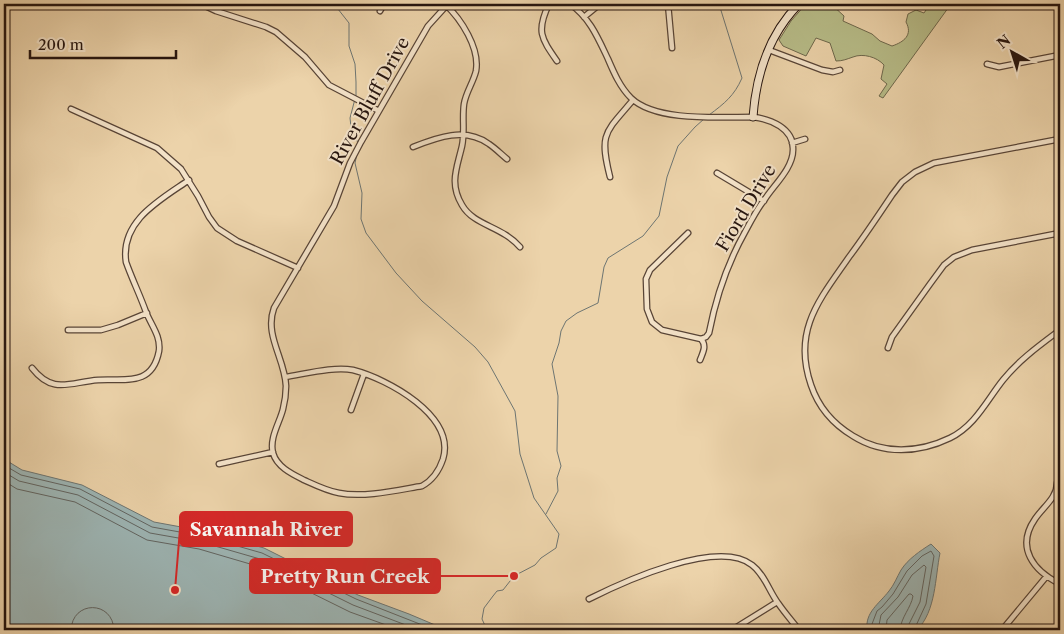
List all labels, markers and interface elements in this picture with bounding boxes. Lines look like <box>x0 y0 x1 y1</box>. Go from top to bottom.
scale bar <box>30 28 176 60</box>
north arrow <box>986 28 1036 78</box>
text: N <box>993 31 1014 53</box>
street label: River Bluff Drive <box>326 33 414 169</box>
text: 200 m <box>38 35 84 54</box>
street label: Fiord Drive <box>711 160 781 256</box>
callout: Savannah River <box>180 512 352 546</box>
text: Savannah River <box>190 518 343 541</box>
callout: Pretty Run Creek <box>250 559 440 593</box>
text: Pretty Run Creek <box>260 565 430 588</box>

